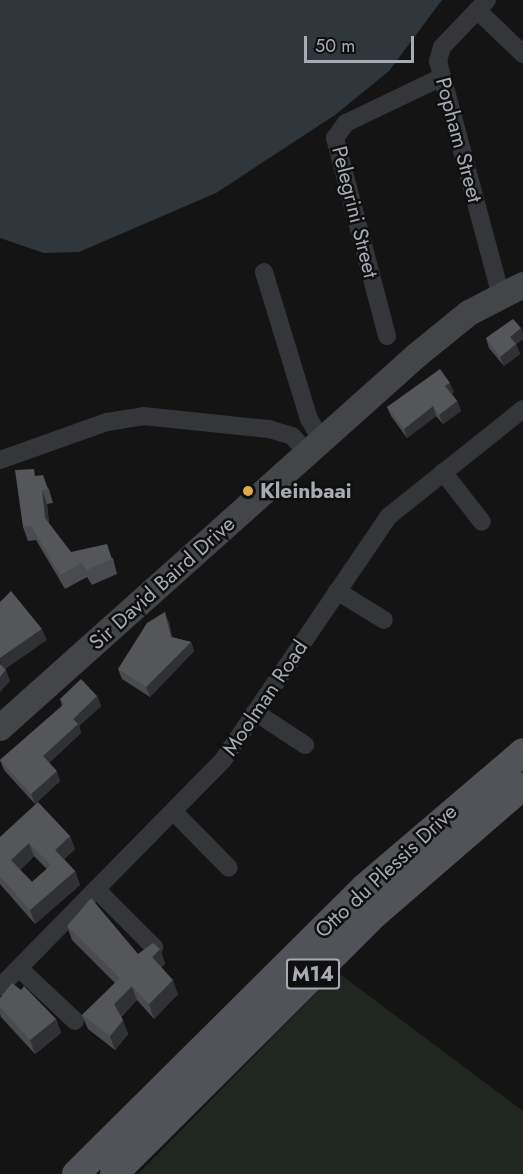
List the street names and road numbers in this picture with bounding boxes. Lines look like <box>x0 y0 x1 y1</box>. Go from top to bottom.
street label: Popham Street <box>430 75 488 205</box>
street label: Pelegrini Street <box>326 144 384 280</box>
street label: Sir David Baird Drive <box>84 511 240 655</box>
street label: Moolman Road <box>217 635 313 761</box>
street label: Otto du Plessis Drive <box>310 799 462 943</box>
road number: M14 <box>286 957 340 991</box>

